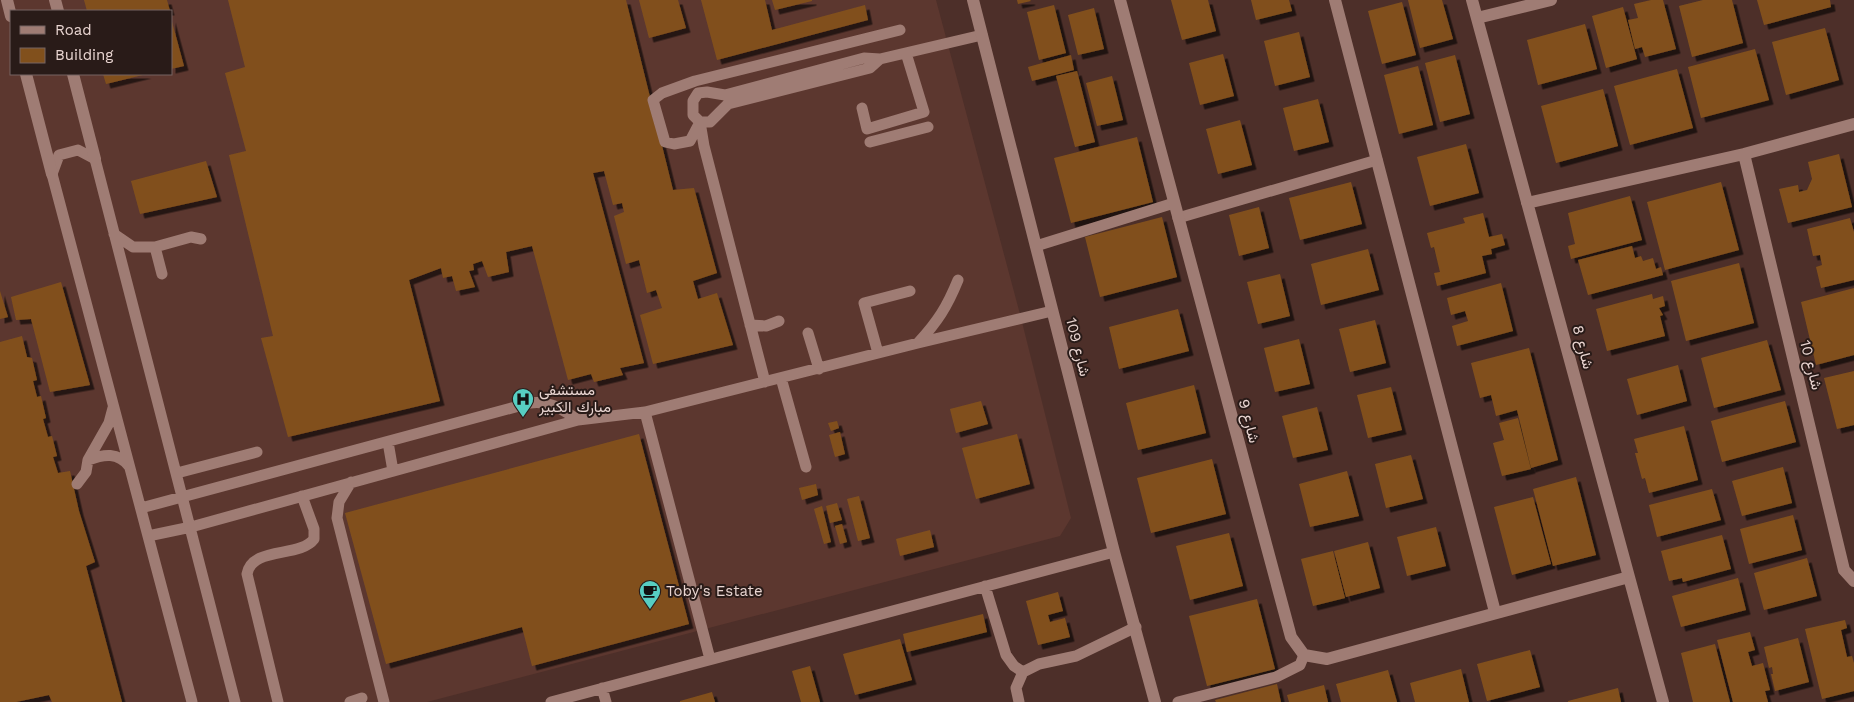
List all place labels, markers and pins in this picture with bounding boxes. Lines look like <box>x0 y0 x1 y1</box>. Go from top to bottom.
place label: مستشفى مبارك الكبير <box>538 381 611 416</box>
hospital icon: مستشفى مبارك الكبير <box>511 387 535 418</box>
cafe icon: Toby's Estate <box>638 579 662 610</box>
place label: Toby's Estate <box>666 582 763 600</box>

